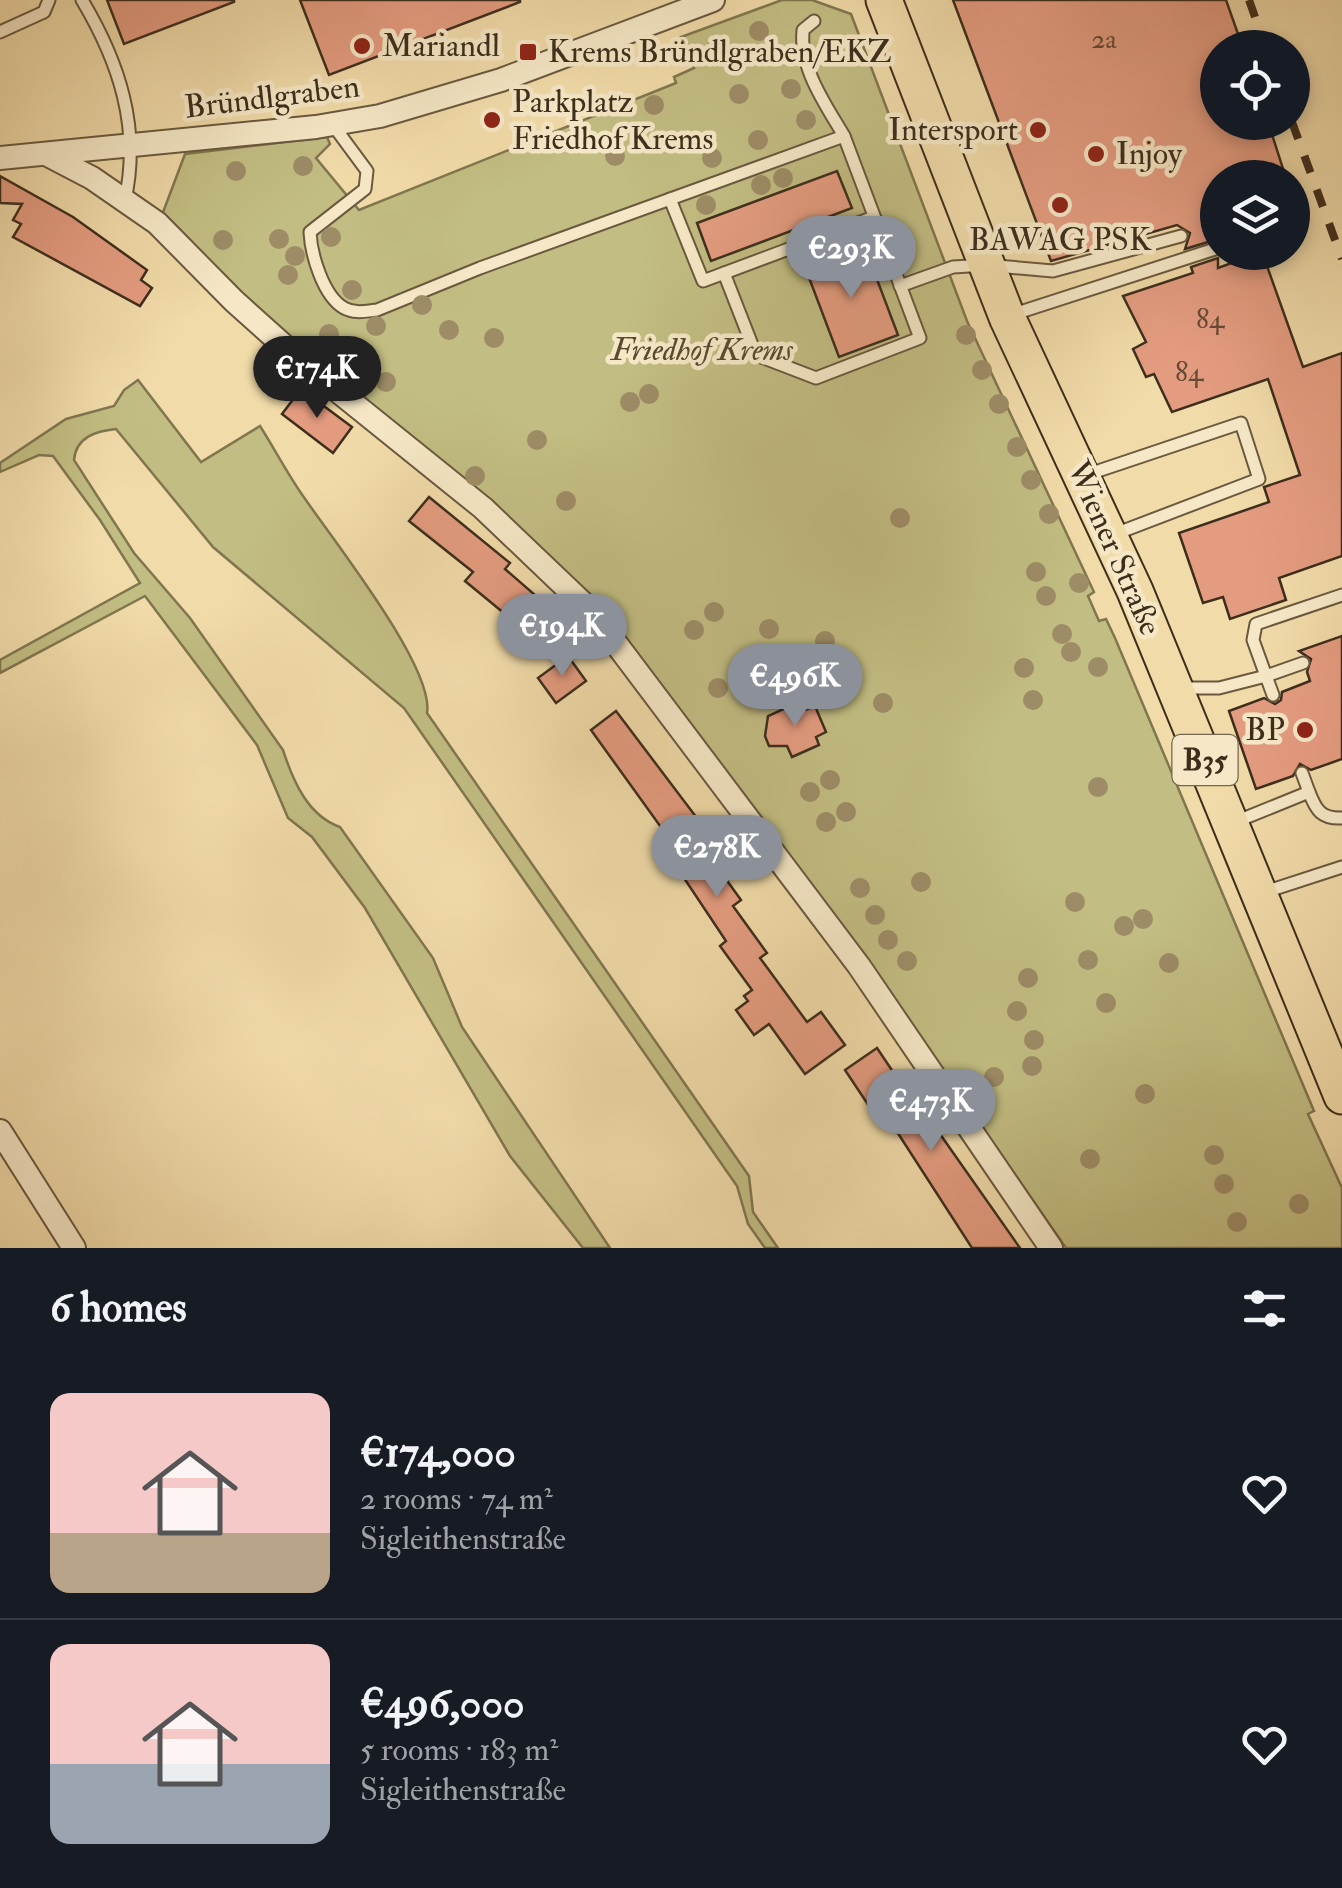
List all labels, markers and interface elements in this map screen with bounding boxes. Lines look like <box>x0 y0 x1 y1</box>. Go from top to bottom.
house number: 2a <box>1091 22 1117 57</box>
place label: Mariandl <box>382 26 500 66</box>
map controls <box>1200 30 1310 270</box>
button: locate <box>1200 30 1310 140</box>
place label: Krems Bründlgraben/EKZ <box>548 32 892 72</box>
marker: Mariandl <box>351 35 373 57</box>
marker: Krems Bründlgraben/EKZ <box>517 41 539 63</box>
street label: Bründlgraben <box>182 66 362 128</box>
place label: Parkplatz Friedhof Krems <box>512 82 713 159</box>
marker: Parkplatz Friedhof Krems <box>481 109 503 131</box>
place label: Intersport <box>888 110 1018 150</box>
marker: Intersport <box>1027 119 1049 141</box>
place label: Injoy <box>1116 134 1183 174</box>
marker: Injoy <box>1085 143 1107 165</box>
button: layers <box>1200 160 1310 270</box>
marker: BAWAG PSK <box>1049 194 1071 216</box>
pin: €293K <box>781 216 921 301</box>
place label: BAWAG PSK <box>969 220 1152 260</box>
text: €293K <box>808 228 894 268</box>
house number: 84 <box>1196 302 1226 337</box>
park label: Friedhof Krems <box>609 330 794 370</box>
pin: €174K <box>247 336 387 421</box>
text: €174K <box>275 348 359 388</box>
house number: 84 <box>1175 355 1205 390</box>
street label: Wiener Straße <box>1057 454 1170 641</box>
pin: €194K <box>492 594 632 679</box>
text: €194K <box>519 606 605 646</box>
pin: €496K <box>725 644 865 729</box>
text: €496K <box>750 656 840 696</box>
place label: BP <box>1245 710 1285 750</box>
marker: BP <box>1294 719 1316 741</box>
road number: B35 <box>1172 735 1238 785</box>
pin: €278K <box>647 815 787 900</box>
text: €278K <box>674 827 760 867</box>
pin: €473K <box>861 1069 1001 1154</box>
text: €473K <box>889 1081 973 1121</box>
icon: filters <box>1237 1281 1292 1336</box>
text: 6 homes <box>50 1282 187 1334</box>
text: €174,000 <box>360 1427 516 1479</box>
icon: home <box>130 1433 250 1553</box>
icon: heart <box>1237 1466 1292 1521</box>
text: 2 rooms · 74 m² <box>360 1479 553 1519</box>
text: Sigleithenstraße <box>360 1519 566 1559</box>
text: €496,000 <box>360 1678 524 1730</box>
icon: home <box>130 1684 250 1804</box>
icon: heart <box>1237 1717 1292 1772</box>
text: 5 rooms · 183 m² <box>360 1730 558 1770</box>
text: Sigleithenstraße <box>360 1770 566 1810</box>

